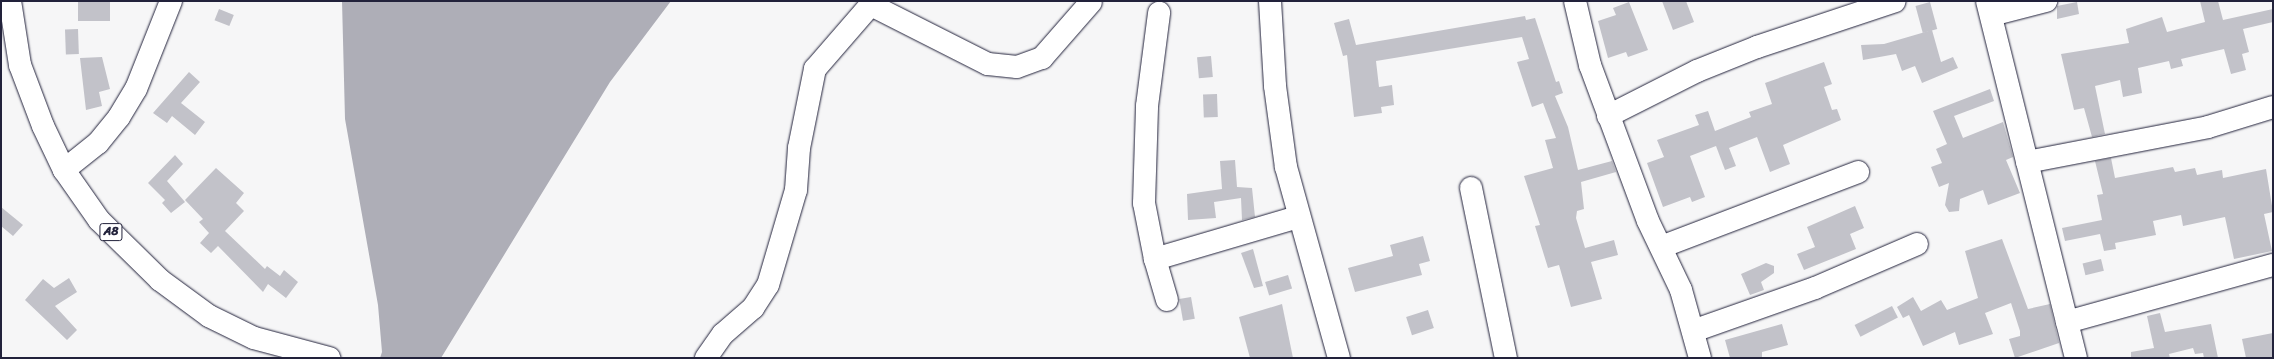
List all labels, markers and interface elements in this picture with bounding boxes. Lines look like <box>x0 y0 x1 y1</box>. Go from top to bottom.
road number: A8 <box>99 222 123 242</box>

